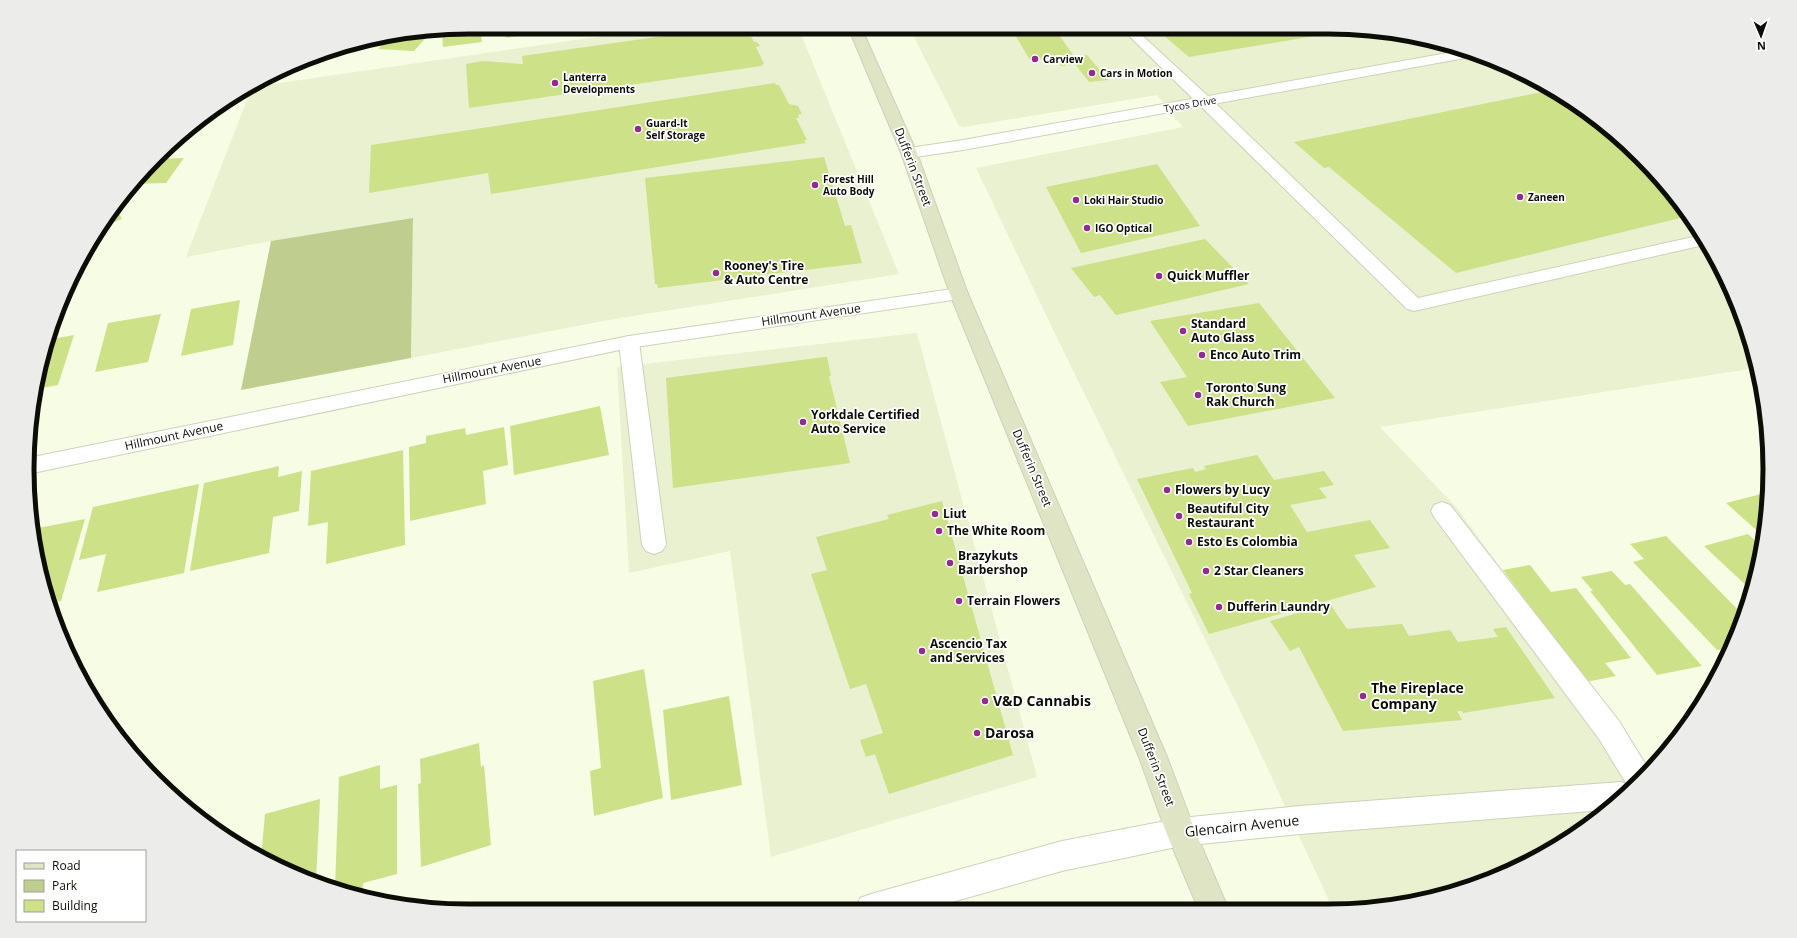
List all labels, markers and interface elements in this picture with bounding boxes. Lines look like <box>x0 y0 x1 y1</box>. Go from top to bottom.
north arrow <box>1741 16 1781 56</box>
text: N <box>1757 39 1766 54</box>
place label: Carview <box>1043 52 1084 66</box>
marker: Carview <box>1030 54 1040 64</box>
place label: Cars in Motion <box>1100 66 1173 80</box>
marker: Cars in Motion <box>1087 68 1097 78</box>
place label: Lanterra Developments <box>563 70 635 96</box>
marker: Lanterra Developments <box>550 78 560 88</box>
street label: Tycos Drive <box>1163 92 1218 116</box>
place label: Guard-It Self Storage <box>646 116 705 142</box>
marker: Guard-It Self Storage <box>633 124 643 134</box>
street label: Dufferin Street <box>891 125 936 209</box>
place label: Forest Hill Auto Body <box>823 172 875 198</box>
marker: Forest Hill Auto Body <box>810 180 820 190</box>
place label: Zaneen <box>1528 190 1565 204</box>
marker: Zaneen <box>1515 192 1525 202</box>
place label: Loki Hair Studio <box>1084 193 1164 207</box>
marker: Loki Hair Studio <box>1071 195 1081 205</box>
place label: IGO Optical <box>1095 221 1152 235</box>
marker: IGO Optical <box>1082 223 1092 233</box>
place label: Rooney's Tire & Auto Centre <box>724 257 808 288</box>
place label: Quick Muffler <box>1167 267 1250 284</box>
marker: Rooney's Tire & Auto Centre <box>711 268 721 278</box>
marker: Quick Muffler <box>1154 271 1164 281</box>
street label: Hillmount Avenue <box>760 299 862 330</box>
place label: Standard Auto Glass <box>1191 315 1254 346</box>
marker: Standard Auto Glass <box>1178 326 1188 336</box>
place label: Enco Auto Trim <box>1210 346 1301 363</box>
marker: Enco Auto Trim <box>1197 350 1207 360</box>
street label: Hillmount Avenue <box>441 352 543 387</box>
place label: Toronto Sung Rak Church <box>1206 379 1286 410</box>
marker: Toronto Sung Rak Church <box>1193 390 1203 400</box>
place label: Yorkdale Certified Auto Service <box>811 406 920 437</box>
street label: Hillmount Avenue <box>123 417 225 454</box>
marker: Yorkdale Certified Auto Service <box>798 417 808 427</box>
street label: Dufferin Street <box>1008 426 1056 509</box>
place label: Flowers by Lucy <box>1175 481 1270 498</box>
marker: Flowers by Lucy <box>1162 485 1172 495</box>
place label: Beautiful City Restaurant <box>1187 500 1269 531</box>
place label: Liut <box>943 505 967 522</box>
marker: Liut <box>930 509 940 519</box>
marker: Beautiful City Restaurant <box>1174 511 1184 521</box>
place label: The White Room <box>947 522 1045 539</box>
marker: The White Room <box>934 526 944 536</box>
place label: Esto Es Colombia <box>1197 533 1298 550</box>
marker: Esto Es Colombia <box>1184 537 1194 547</box>
place label: Brazykuts Barbershop <box>958 547 1028 578</box>
marker: Brazykuts Barbershop <box>945 558 955 568</box>
place label: 2 Star Cleaners <box>1214 562 1304 579</box>
marker: 2 Star Cleaners <box>1201 566 1211 576</box>
place label: Terrain Flowers <box>967 592 1060 609</box>
marker: Terrain Flowers <box>954 596 964 606</box>
place label: Dufferin Laundry <box>1227 598 1330 615</box>
marker: Dufferin Laundry <box>1214 602 1224 612</box>
place label: Ascencio Tax and Services <box>930 635 1007 666</box>
marker: Ascencio Tax and Services <box>917 646 927 656</box>
place label: The Fireplace Company <box>1371 678 1464 713</box>
place label: V&D Cannabis <box>993 691 1091 710</box>
marker: The Fireplace Company <box>1358 691 1368 701</box>
marker: V&D Cannabis <box>980 696 990 706</box>
place label: Darosa <box>985 723 1034 742</box>
street label: Dufferin Street <box>1134 725 1179 809</box>
marker: Darosa <box>972 728 982 738</box>
street label: Glencairn Avenue <box>1184 810 1300 841</box>
legend <box>16 850 146 922</box>
text: Road <box>52 857 81 874</box>
text: Park <box>52 877 78 894</box>
text: Building <box>52 897 98 914</box>

